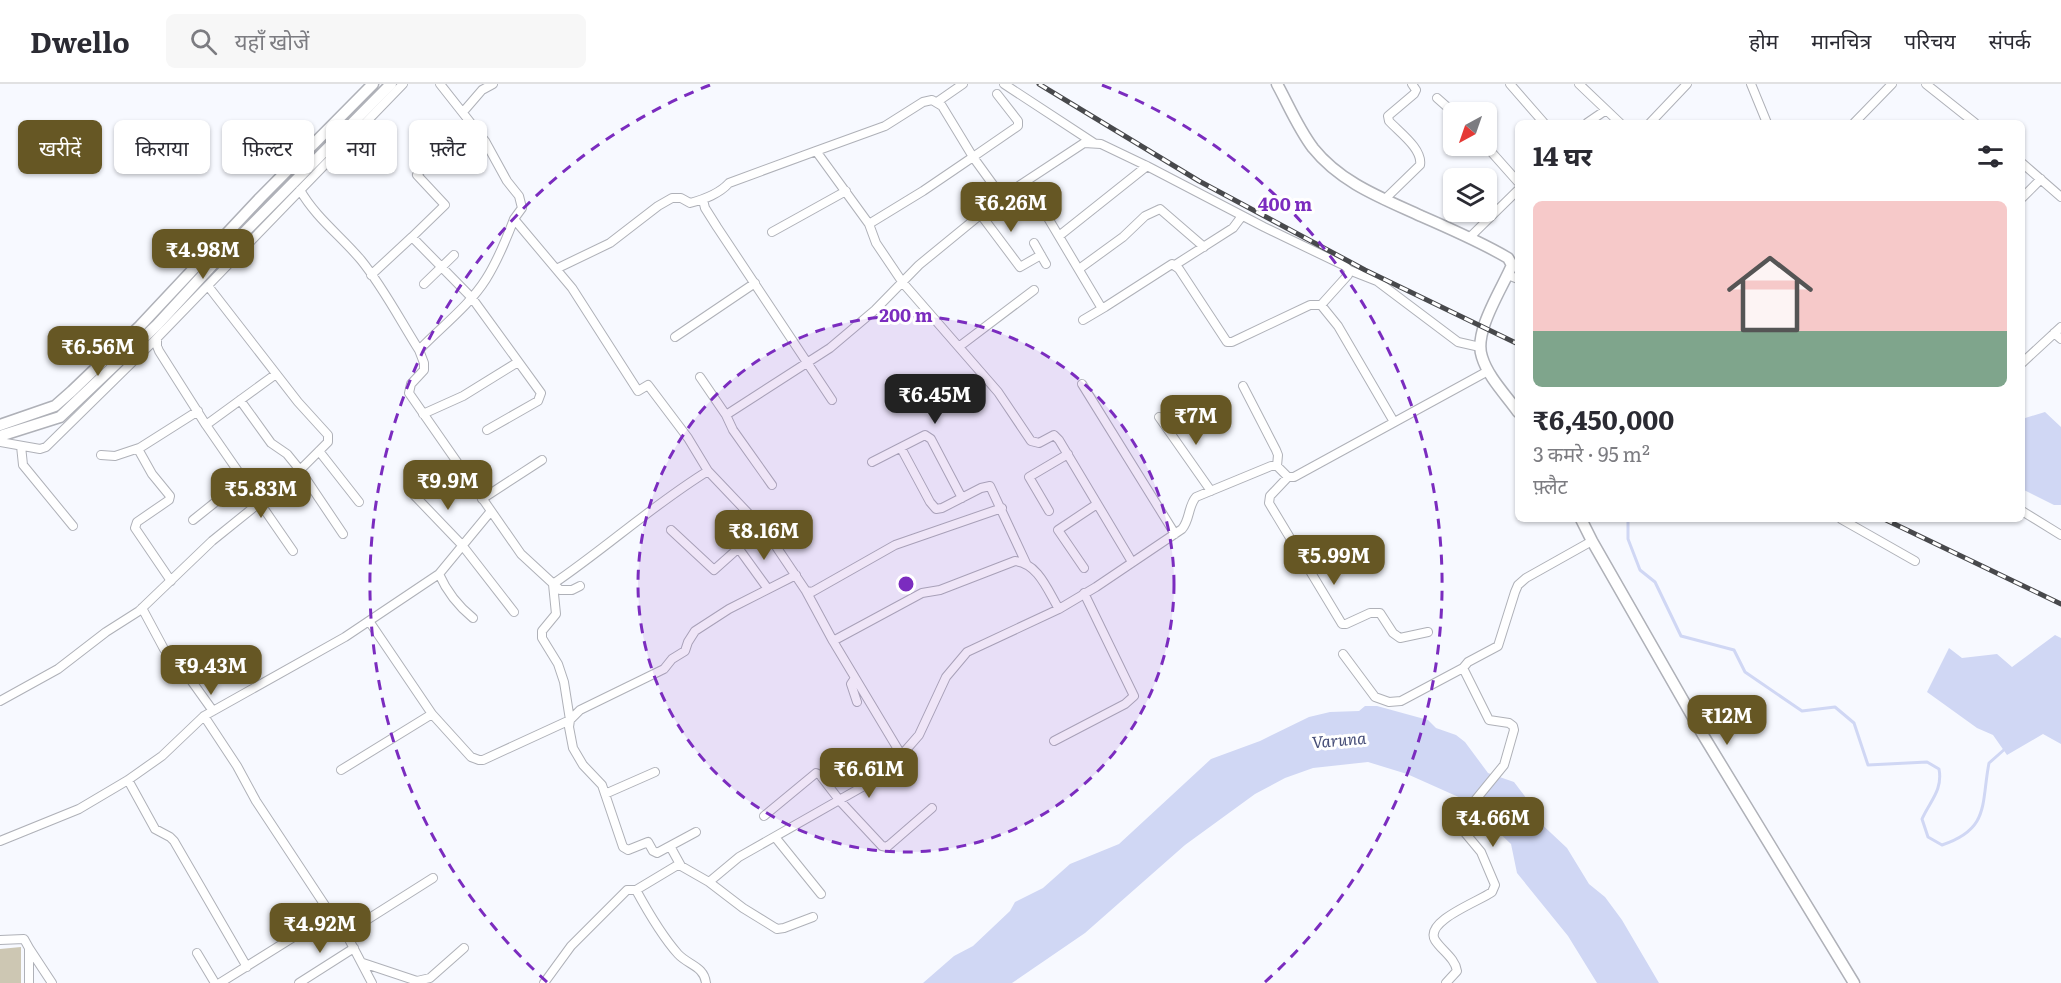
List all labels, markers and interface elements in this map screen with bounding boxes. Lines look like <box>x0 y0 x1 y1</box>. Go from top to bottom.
search box <box>166 14 586 68</box>
text: Dwello <box>30 20 130 62</box>
text: यहाँ खोजें <box>235 24 309 57</box>
text: होम <box>1749 24 1778 55</box>
text: मानचित्र <box>1811 24 1871 55</box>
text: परिचय <box>1904 24 1956 55</box>
text: संपर्क <box>1989 24 2031 55</box>
icon: search <box>187 25 220 58</box>
north arrow <box>1443 102 1497 156</box>
map controls <box>1443 102 1497 222</box>
chip: खरीदें <box>18 120 102 174</box>
chip: किराया <box>114 120 210 174</box>
chip: फ़िल्टर <box>222 120 314 174</box>
chip: नया <box>326 120 397 174</box>
chip: फ़्लैट <box>409 120 487 174</box>
text: 14 घर <box>1533 135 1592 174</box>
icon: filters <box>1974 140 2007 173</box>
button: layers <box>1443 168 1497 222</box>
pin: ₹6.26M <box>962 182 1060 233</box>
text: ₹6.26M <box>975 186 1047 216</box>
text: 400 m <box>1258 190 1312 217</box>
pin: ₹4.98M <box>154 229 252 280</box>
text: ₹4.98M <box>166 233 240 263</box>
icon: home <box>1716 240 1824 348</box>
text: 200 m <box>879 301 933 328</box>
pin: ₹6.56M <box>49 326 147 377</box>
text: ₹6.56M <box>62 330 134 360</box>
pin: ₹6.45M <box>886 374 984 425</box>
text: ₹6.45M <box>899 378 971 408</box>
pin: ₹7M <box>1167 395 1225 446</box>
text: ₹7M <box>1175 399 1217 429</box>
text: ₹6,450,000 <box>1533 399 1674 438</box>
text: 3 कमरे · 95 m² <box>1533 438 1650 468</box>
pin: ₹9.9M <box>406 460 490 511</box>
text: ₹9.9M <box>417 464 479 494</box>
pin: ₹5.83M <box>212 468 310 519</box>
text: फ़्लैट <box>1533 470 1568 500</box>
text: ₹5.83M <box>225 472 297 502</box>
pin: ₹8.16M <box>715 510 813 561</box>
text: ₹8.16M <box>729 514 799 544</box>
pin: ₹5.99M <box>1285 535 1383 586</box>
text: ₹5.99M <box>1298 539 1370 569</box>
centre of rings <box>896 574 916 594</box>
pin: ₹9.43M <box>162 645 260 696</box>
text: ₹9.43M <box>175 649 247 679</box>
pin: ₹12M <box>1691 695 1763 746</box>
text: ₹12M <box>1701 699 1753 729</box>
water label: Varuna <box>1311 725 1368 753</box>
pin: ₹6.61M <box>820 748 918 799</box>
text: ₹6.61M <box>834 752 904 782</box>
pin: ₹4.66M <box>1444 797 1542 848</box>
text: ₹4.66M <box>1456 801 1530 831</box>
pin: ₹4.92M <box>271 903 369 954</box>
text: ₹4.92M <box>284 907 356 937</box>

